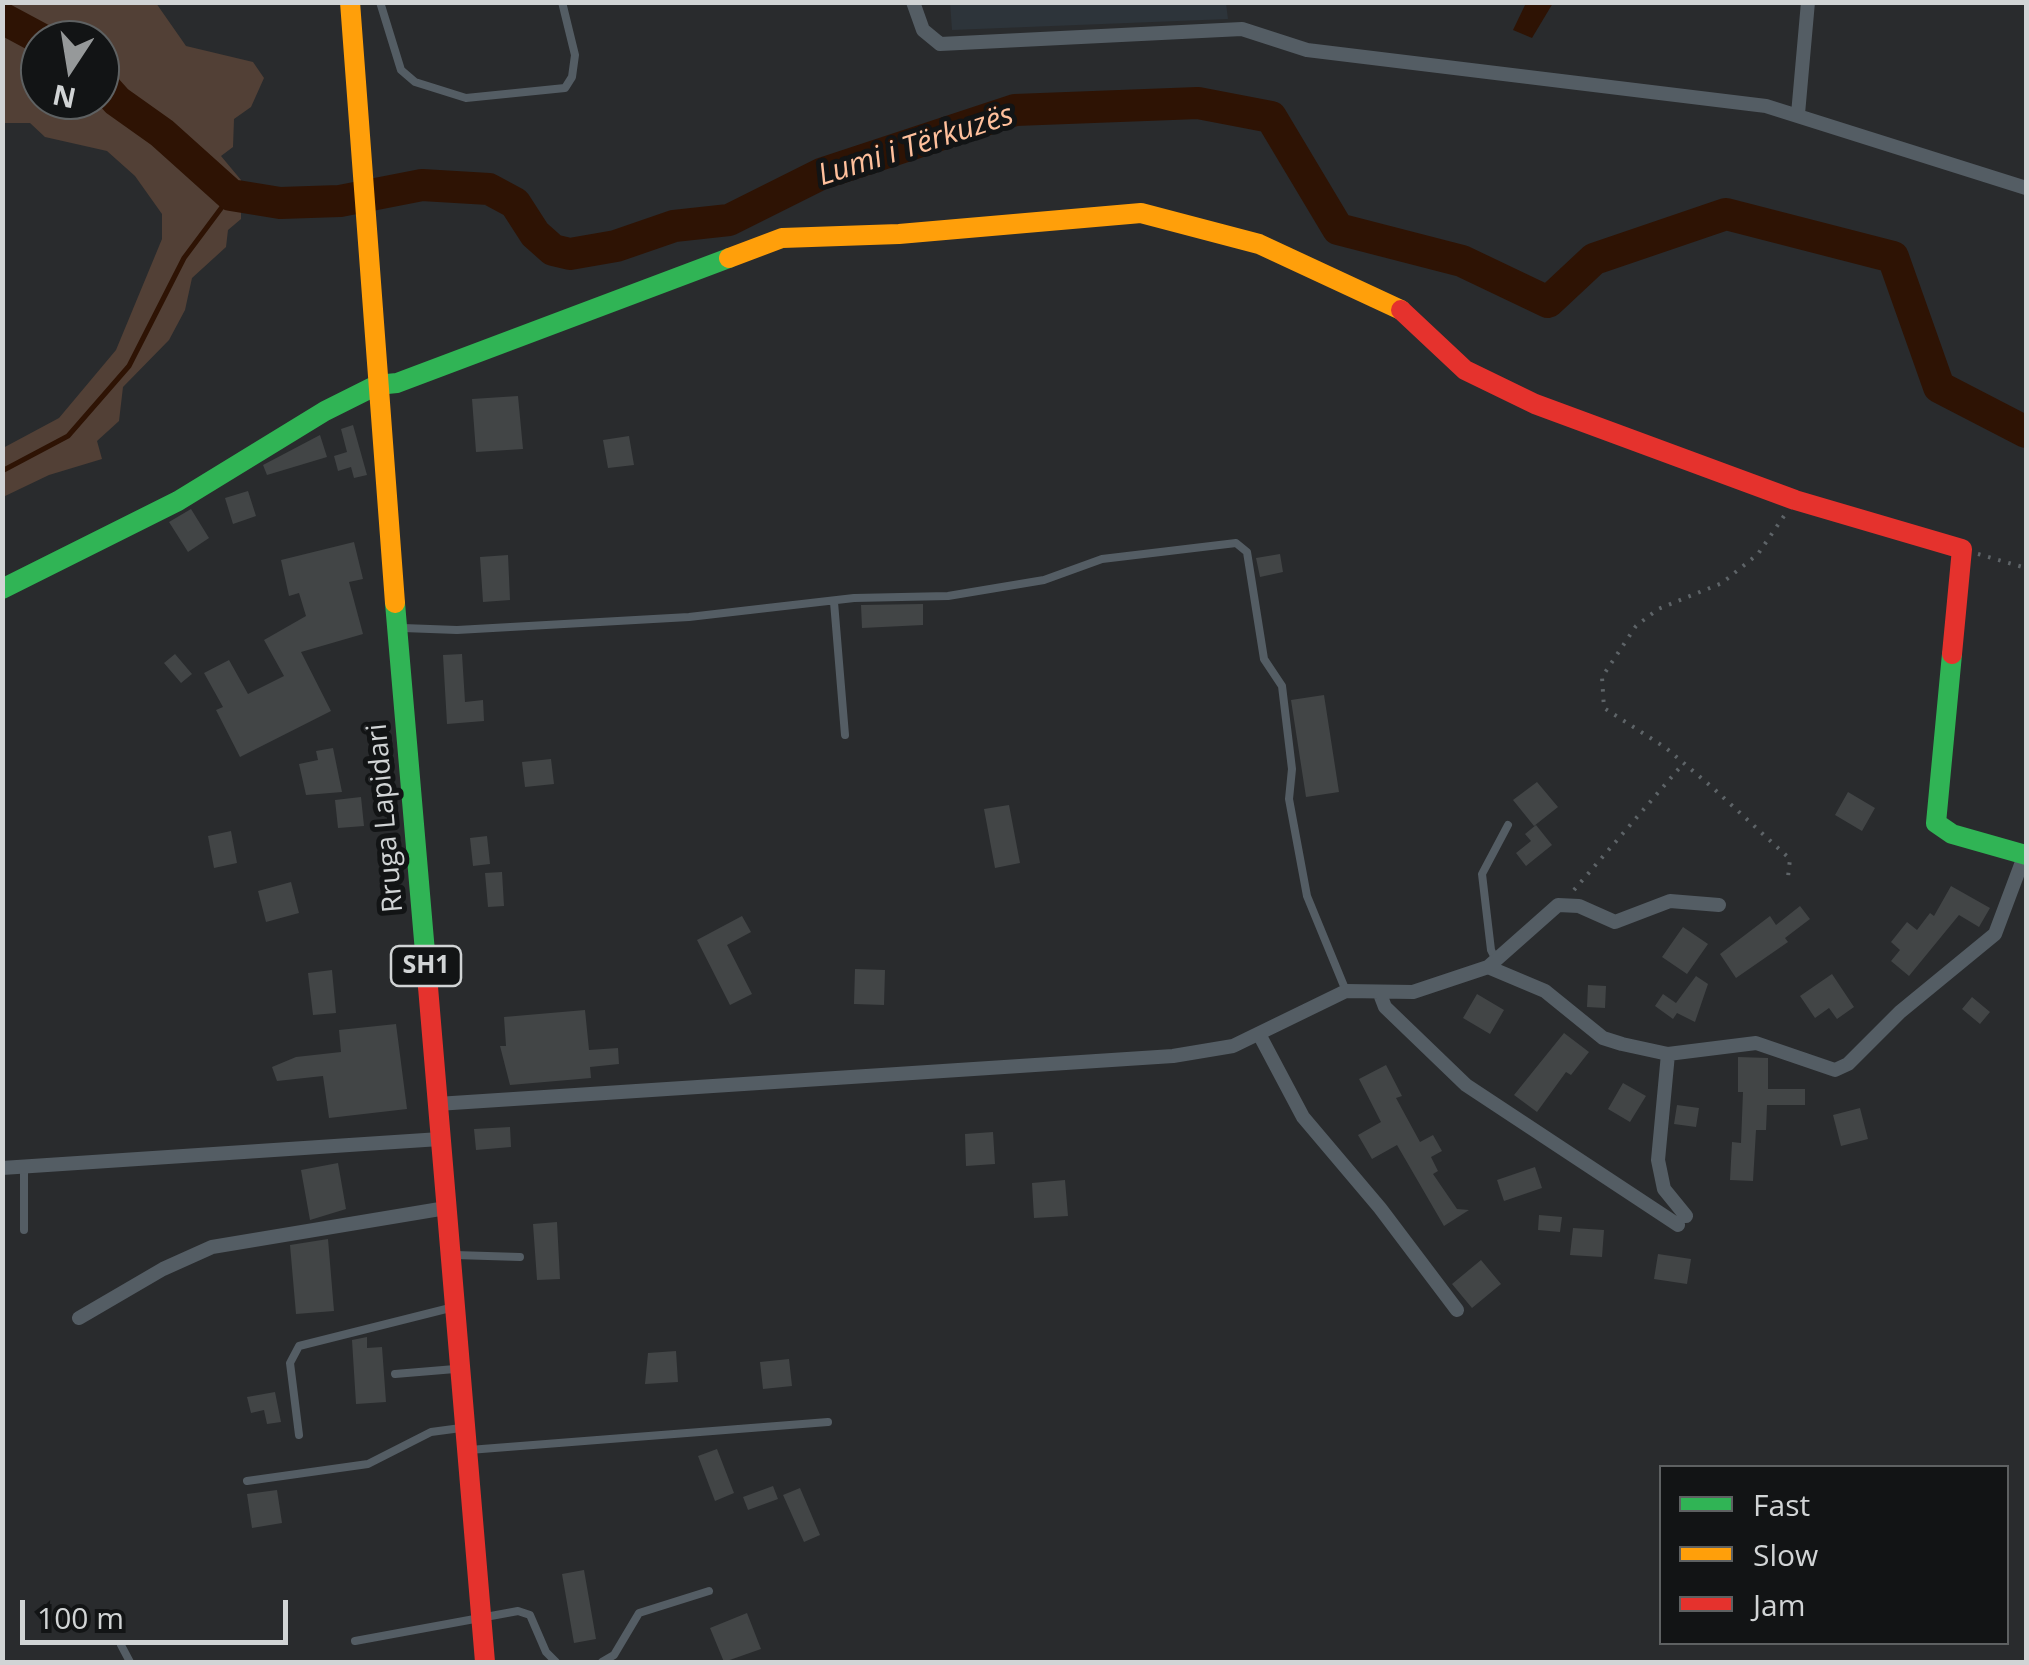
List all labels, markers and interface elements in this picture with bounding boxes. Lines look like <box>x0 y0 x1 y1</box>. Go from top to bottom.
north arrow <box>20 20 120 120</box>
text: N <box>49 76 79 118</box>
water label: Lumi i Tërkuzës <box>814 97 1018 195</box>
street label: Rruga Lapidari <box>361 722 411 914</box>
road number: SH1 <box>391 946 461 986</box>
legend <box>1659 1465 2009 1645</box>
text: Fast <box>1753 1484 1810 1525</box>
text: Slow <box>1753 1534 1818 1575</box>
scale bar <box>25 1580 292 1642</box>
text: Jam <box>1753 1584 1806 1625</box>
text: 100 m <box>37 1597 124 1638</box>

